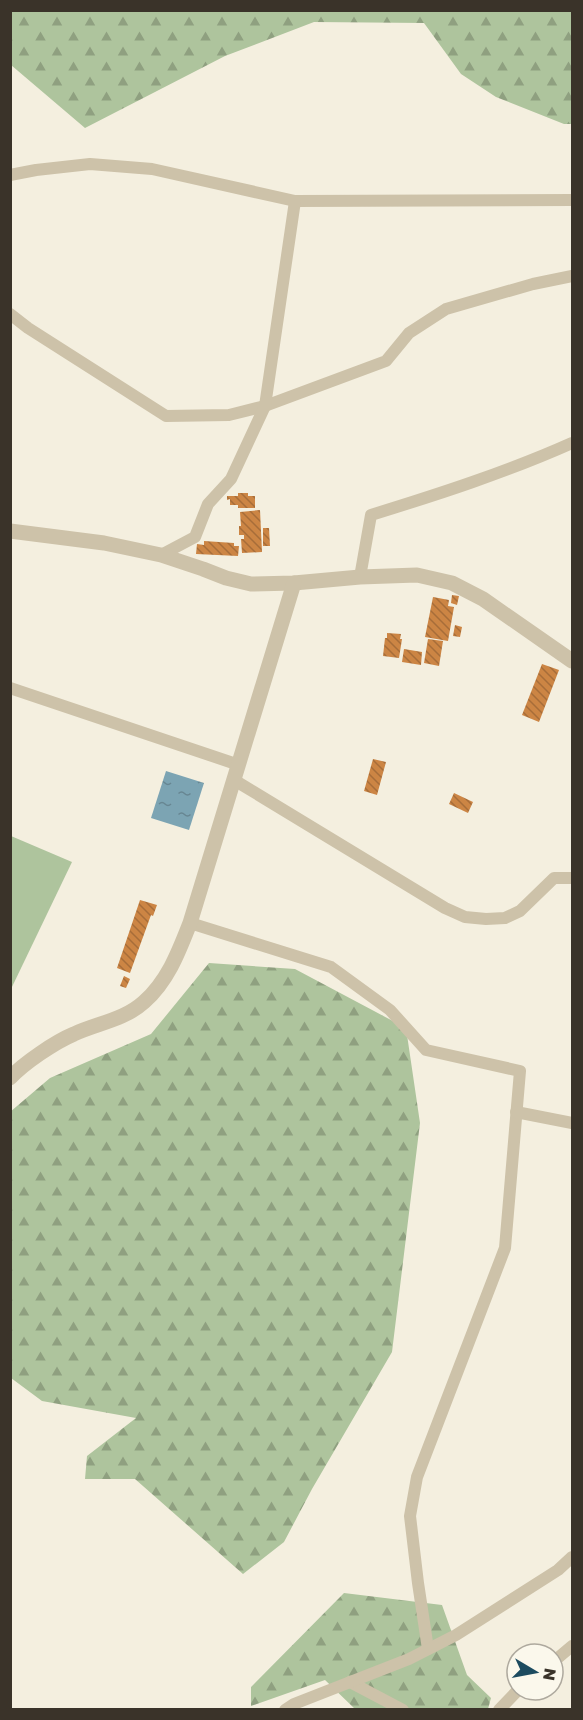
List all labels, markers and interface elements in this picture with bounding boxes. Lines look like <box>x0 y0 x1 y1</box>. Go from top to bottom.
north arrow <box>505 1642 565 1702</box>
text: N <box>539 1667 561 1682</box>

